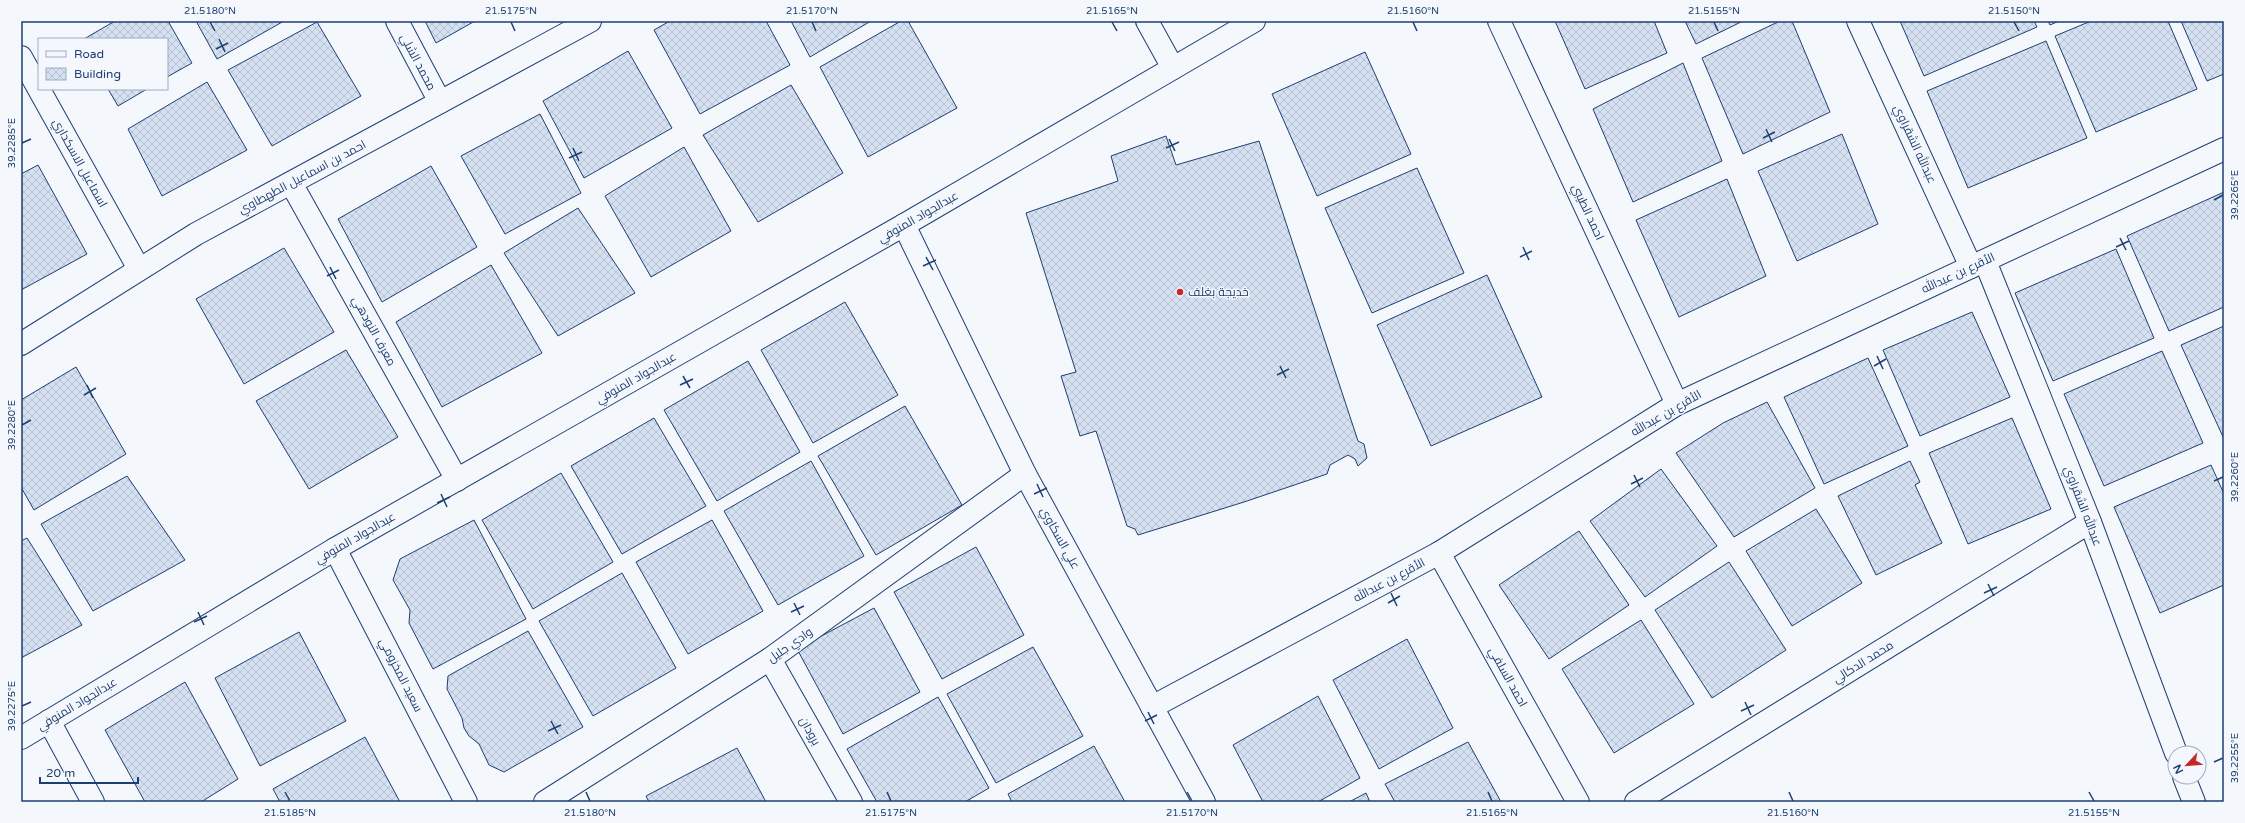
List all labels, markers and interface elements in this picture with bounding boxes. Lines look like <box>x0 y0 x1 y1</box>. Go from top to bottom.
text: 21.5180°N <box>184 5 236 17</box>
text: 21.5175°N <box>485 5 537 17</box>
text: 21.5170°N <box>786 5 838 17</box>
text: 21.5165°N <box>1086 5 1138 17</box>
text: 21.5160°N <box>1387 5 1439 17</box>
text: 21.5155°N <box>1688 5 1740 17</box>
text: 21.5150°N <box>1988 5 2040 17</box>
street label: محمد الشلي <box>395 31 439 94</box>
legend <box>38 38 168 90</box>
text: Road <box>74 47 104 61</box>
text: Building <box>74 67 121 81</box>
street label: عبدالله الشقراوي <box>1888 102 1940 187</box>
street label: اسماعيل الاسكداري <box>47 116 110 211</box>
text: 39.2285°E <box>6 118 18 168</box>
street label: احمد بن اسماعيل الطهطاوي <box>236 137 370 219</box>
text: 39.2265°E <box>2229 170 2241 220</box>
street label: احمد الطيبي <box>1566 182 1607 243</box>
street label: عبدالجواد المنوفي <box>875 188 962 248</box>
street label: الأقرع بن عبدالله <box>1919 249 1997 297</box>
place label: خديجة بغلف <box>1188 285 1249 299</box>
marker: خديجة بغلف <box>1175 287 1185 297</box>
street label: معرف النودهي <box>346 294 399 370</box>
street label: عبدالجواد المنوفي <box>593 349 680 409</box>
street label: الأقرع بن عبدالله <box>1628 386 1704 440</box>
text: 39.2280°E <box>6 400 18 450</box>
text: 39.2260°E <box>2229 452 2241 502</box>
street label: عبدالله الشقراوي <box>2058 464 2106 549</box>
street label: علي السكاوي <box>1035 505 1083 573</box>
street label: عبدالجواد المنوفي <box>312 509 399 569</box>
street label: الأقرع بن عبدالله <box>1350 554 1428 606</box>
street label: وادي جليل <box>765 624 817 668</box>
street label: سعيد المخزومي <box>374 636 426 716</box>
street label: محمد الدكالي <box>1830 638 1897 689</box>
street label: احمد السلفي <box>1483 645 1530 711</box>
street label: عبدالجواد المنوفي <box>35 675 121 736</box>
text: 39.2275°E <box>6 681 18 731</box>
street label: برودان <box>797 714 823 748</box>
text: 39.2255°E <box>2229 733 2241 783</box>
north arrow <box>2167 745 2207 785</box>
scale bar <box>40 759 138 785</box>
text: N <box>2171 762 2186 776</box>
text: 20 m <box>46 766 75 780</box>
text: 21.5185°N <box>264 807 316 819</box>
text: 21.5180°N <box>564 807 616 819</box>
text: 21.5175°N <box>865 807 917 819</box>
text: 21.5170°N <box>1166 807 1218 819</box>
text: 21.5165°N <box>1466 807 1518 819</box>
text: 21.5160°N <box>1767 807 1819 819</box>
text: 21.5155°N <box>2068 807 2120 819</box>

